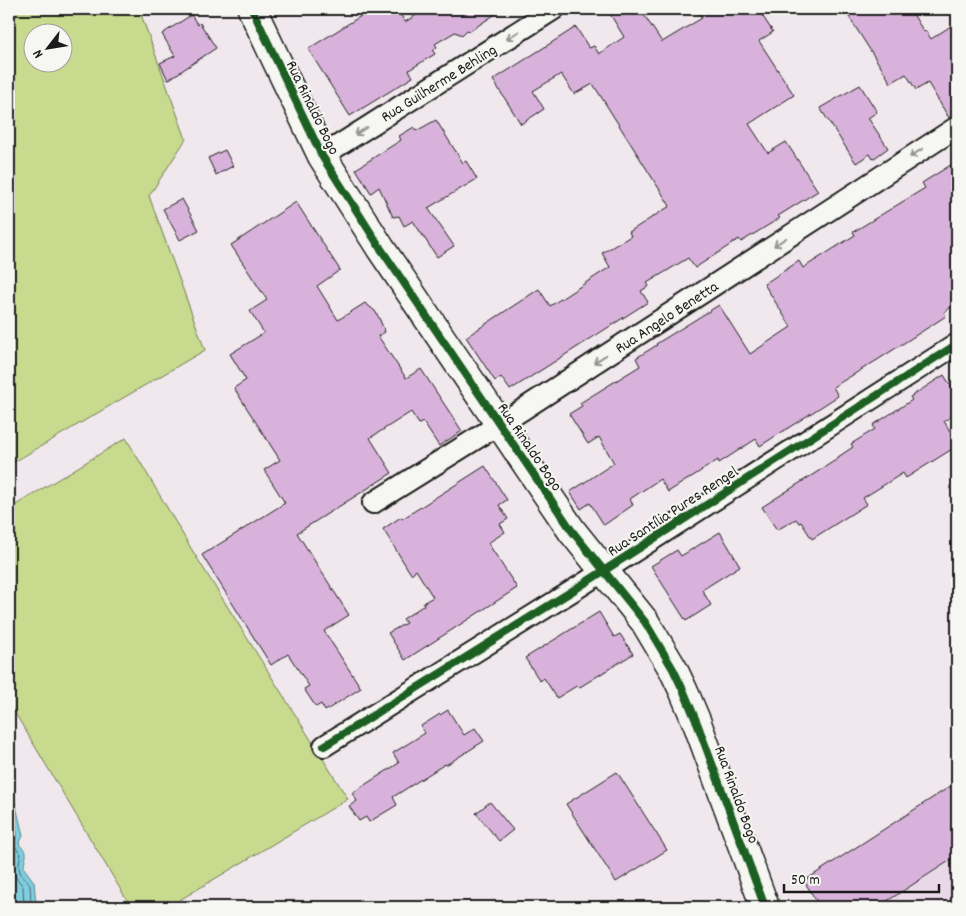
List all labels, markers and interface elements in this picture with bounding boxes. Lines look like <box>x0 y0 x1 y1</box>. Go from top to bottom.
north arrow <box>22 22 72 72</box>
one-way arrow <box>507 30 521 40</box>
street label: Rua Guilherme Behling <box>377 39 502 129</box>
text: N <box>28 45 49 62</box>
street label: Rua Rinaldo Bogo <box>279 57 345 159</box>
one-way arrow <box>355 127 369 137</box>
one-way arrow <box>910 149 924 159</box>
one-way arrow <box>773 237 787 247</box>
street label: Rua Angelo Benetta <box>611 276 724 360</box>
one-way arrow <box>593 354 607 364</box>
street label: Rua Rinaldo Bogo <box>491 399 567 496</box>
street label: Rua Santília Pures Rengel <box>603 461 744 563</box>
street label: Rua Rinaldo Bogo <box>707 743 764 847</box>
scale bar <box>784 861 938 893</box>
text: 50 m <box>791 870 820 892</box>

